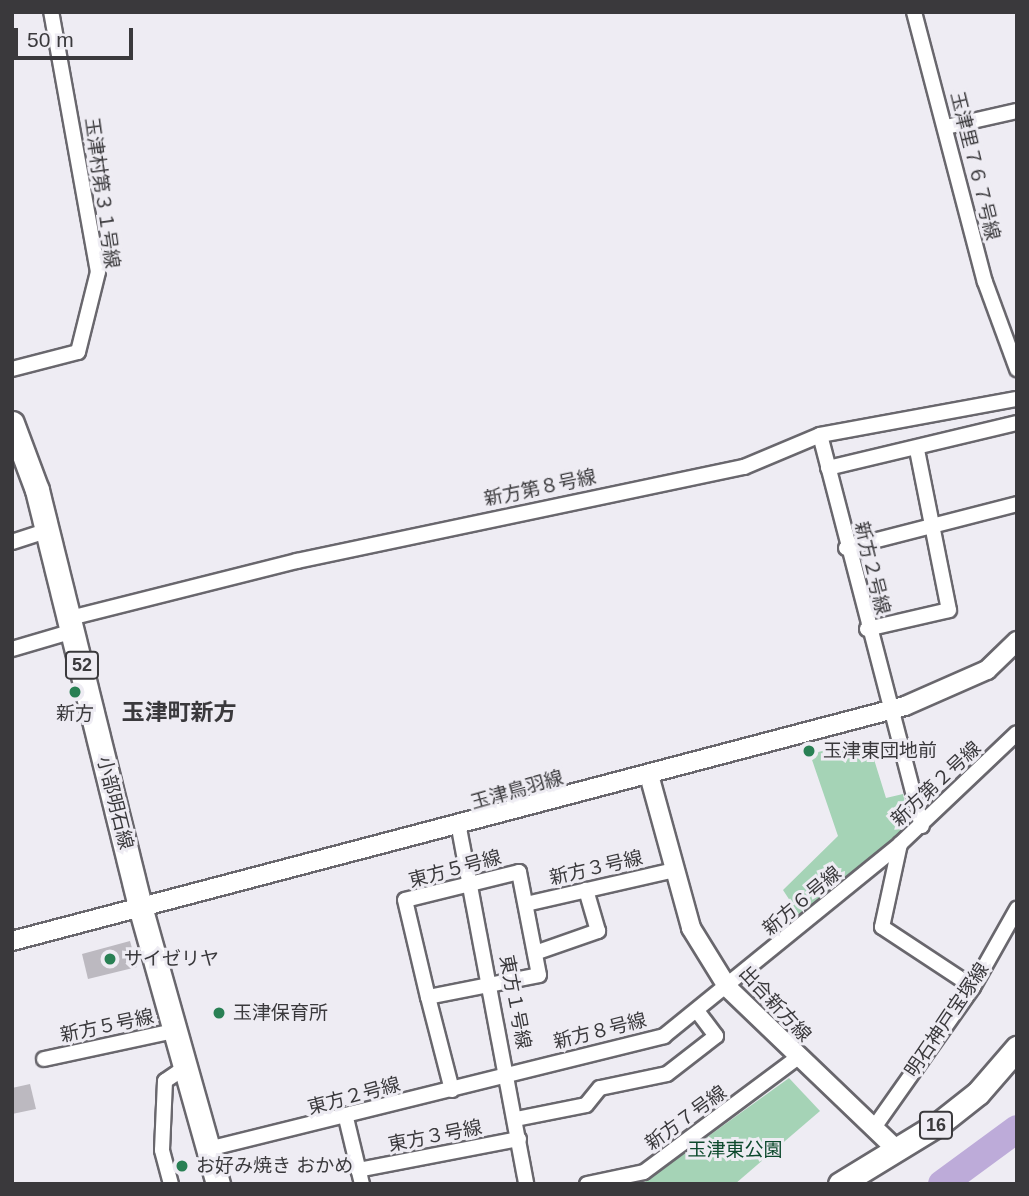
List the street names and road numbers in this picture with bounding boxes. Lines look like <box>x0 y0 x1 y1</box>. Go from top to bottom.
street label: 玉津里７６７号線 <box>946 89 1004 243</box>
street label: 玉津村第３１号線 <box>80 116 124 270</box>
street label: 新方第８号線 <box>482 465 598 511</box>
street label: 新方２号線 <box>849 519 895 617</box>
road number: 52 <box>64 650 100 680</box>
street label: 新方第２号線 <box>887 737 985 831</box>
street label: 小部明石線 <box>92 754 138 852</box>
street label: 玉津鳥羽線 <box>468 766 566 814</box>
street label: 東方５号線 <box>406 846 504 892</box>
street label: 新方３号線 <box>547 846 645 890</box>
street label: 新方６号線 <box>758 862 846 940</box>
street label: 東方１号線 <box>495 953 535 1051</box>
street label: 明石神戸宝塚線 <box>900 958 994 1082</box>
street label: 出合新方線 <box>734 961 816 1047</box>
street label: 新方５号線 <box>58 1005 156 1047</box>
street label: 新方８号線 <box>551 1008 649 1054</box>
street label: 東方２号線 <box>305 1073 403 1119</box>
street label: 新方７号線 <box>641 1081 731 1155</box>
road number: 16 <box>918 1110 954 1140</box>
street label: 東方３号線 <box>386 1116 484 1156</box>

